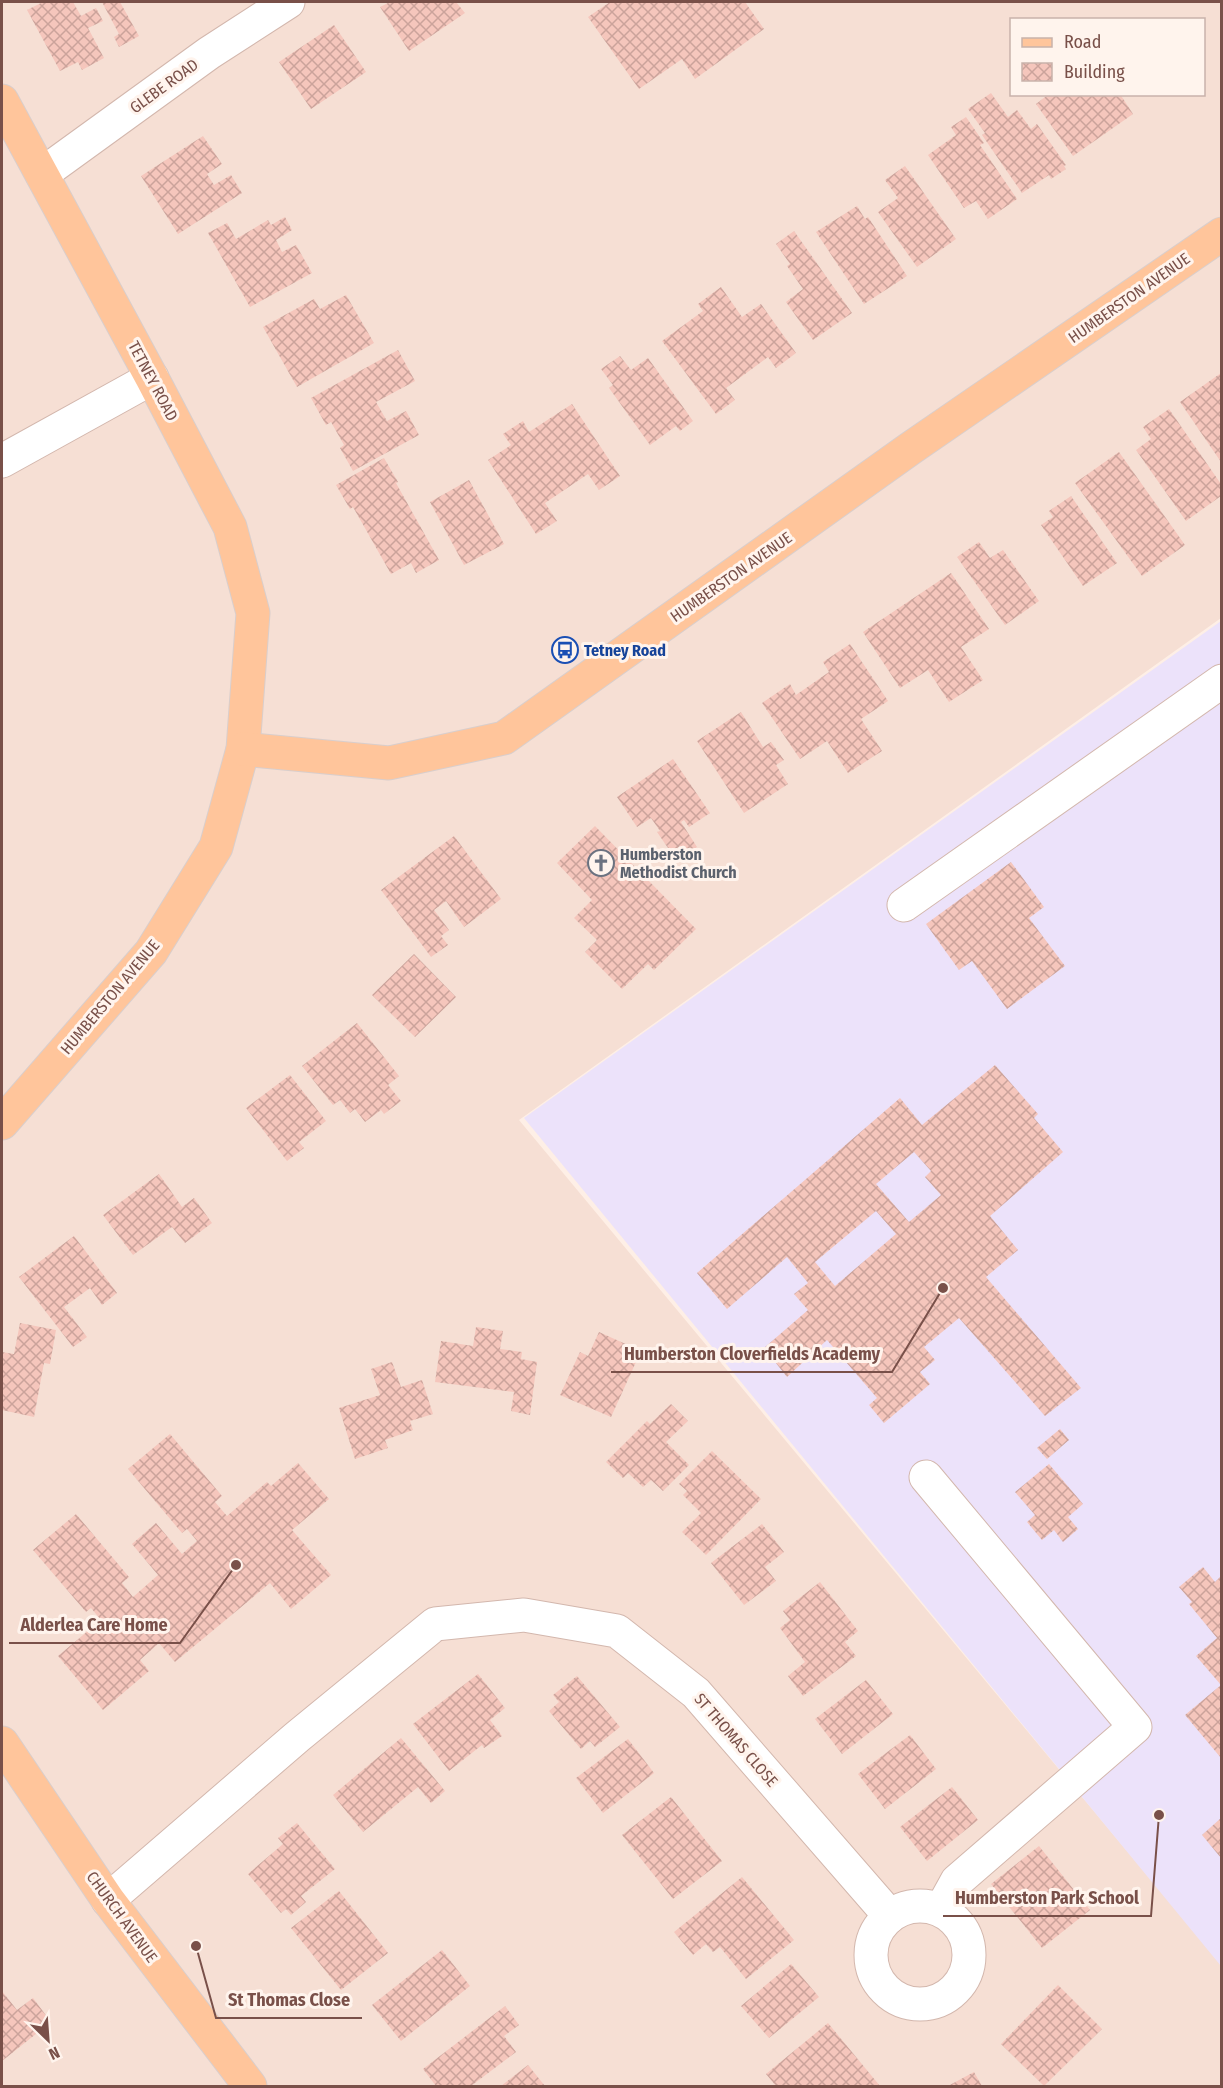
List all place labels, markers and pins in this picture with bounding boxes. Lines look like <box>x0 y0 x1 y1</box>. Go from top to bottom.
bus stop icon: Tetney Road <box>550 635 580 665</box>
place label: Tetney Road <box>584 641 666 660</box>
place label: Humberston Methodist Church <box>620 845 737 882</box>
church icon: Humberston Methodist Church <box>586 848 616 878</box>
callout: Humberston Cloverfields Academy <box>611 1336 892 1372</box>
callout: Alderlea Care Home <box>9 1607 180 1643</box>
callout: Humberston Park School <box>943 1880 1151 1916</box>
callout: St Thomas Close <box>216 1982 362 2018</box>

